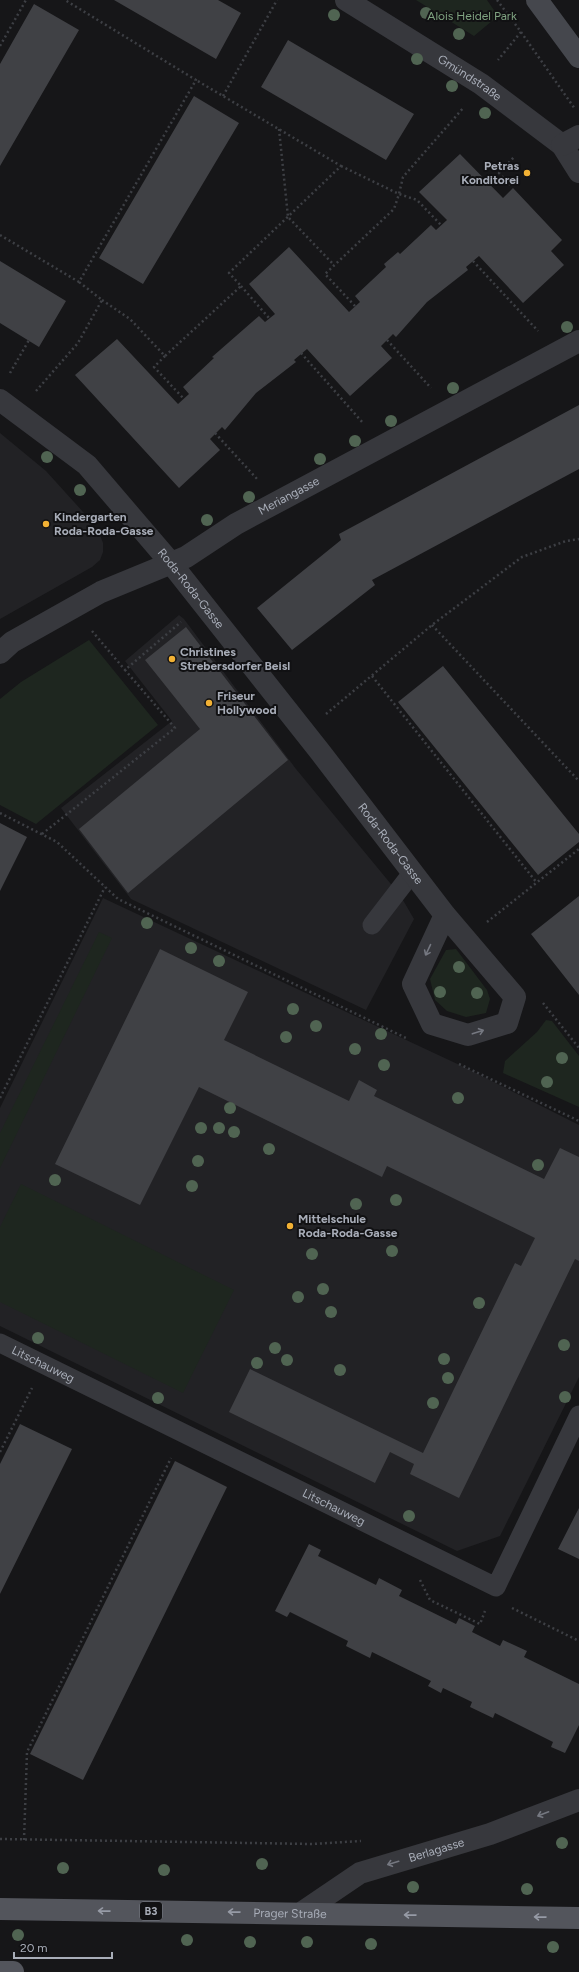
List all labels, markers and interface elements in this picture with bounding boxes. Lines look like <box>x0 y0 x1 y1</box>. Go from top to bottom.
park label: Alois Heidel Park <box>427 9 517 23</box>
street label: Gmündstraße <box>435 52 505 104</box>
place label: Petras Konditorei <box>461 159 519 187</box>
marker: Petras Konditorei <box>522 168 532 178</box>
street label: Meriangasse <box>256 474 322 518</box>
place label: Kindergarten Roda-Roda-Gasse <box>54 510 154 538</box>
marker: Kindergarten Roda-Roda-Gasse <box>41 519 51 529</box>
street label: Roda-Roda-Gasse <box>155 546 227 632</box>
place label: Christines Strebersdorfer Beisl <box>180 645 290 673</box>
marker: Christines Strebersdorfer Beisl <box>167 654 177 664</box>
place label: Friseur Hollywood <box>217 689 277 717</box>
marker: Friseur Hollywood <box>204 698 214 708</box>
street label: Roda-Roda-Gasse <box>355 800 426 887</box>
one-way arrow <box>424 944 431 956</box>
one-way arrow <box>472 1028 485 1035</box>
place label: Mittelschule Roda-Roda-Gasse <box>298 1212 398 1240</box>
marker: Mittelschule Roda-Roda-Gasse <box>285 1221 295 1231</box>
street label: Litschauweg <box>9 1343 77 1386</box>
street label: Litschauweg <box>300 1486 367 1529</box>
one-way arrow <box>537 1810 549 1818</box>
street label: Berlagasse <box>407 1835 466 1865</box>
one-way arrow <box>386 1860 399 1867</box>
road number: B3 <box>140 1902 162 1920</box>
street label: Prager Straße <box>253 1906 327 1921</box>
one-way arrow <box>98 1907 111 1915</box>
one-way arrow <box>228 1909 241 1916</box>
one-way arrow <box>404 1911 417 1919</box>
one-way arrow <box>534 1913 547 1921</box>
scale bar <box>14 1934 112 1960</box>
text: 20 m <box>20 1941 48 1955</box>

